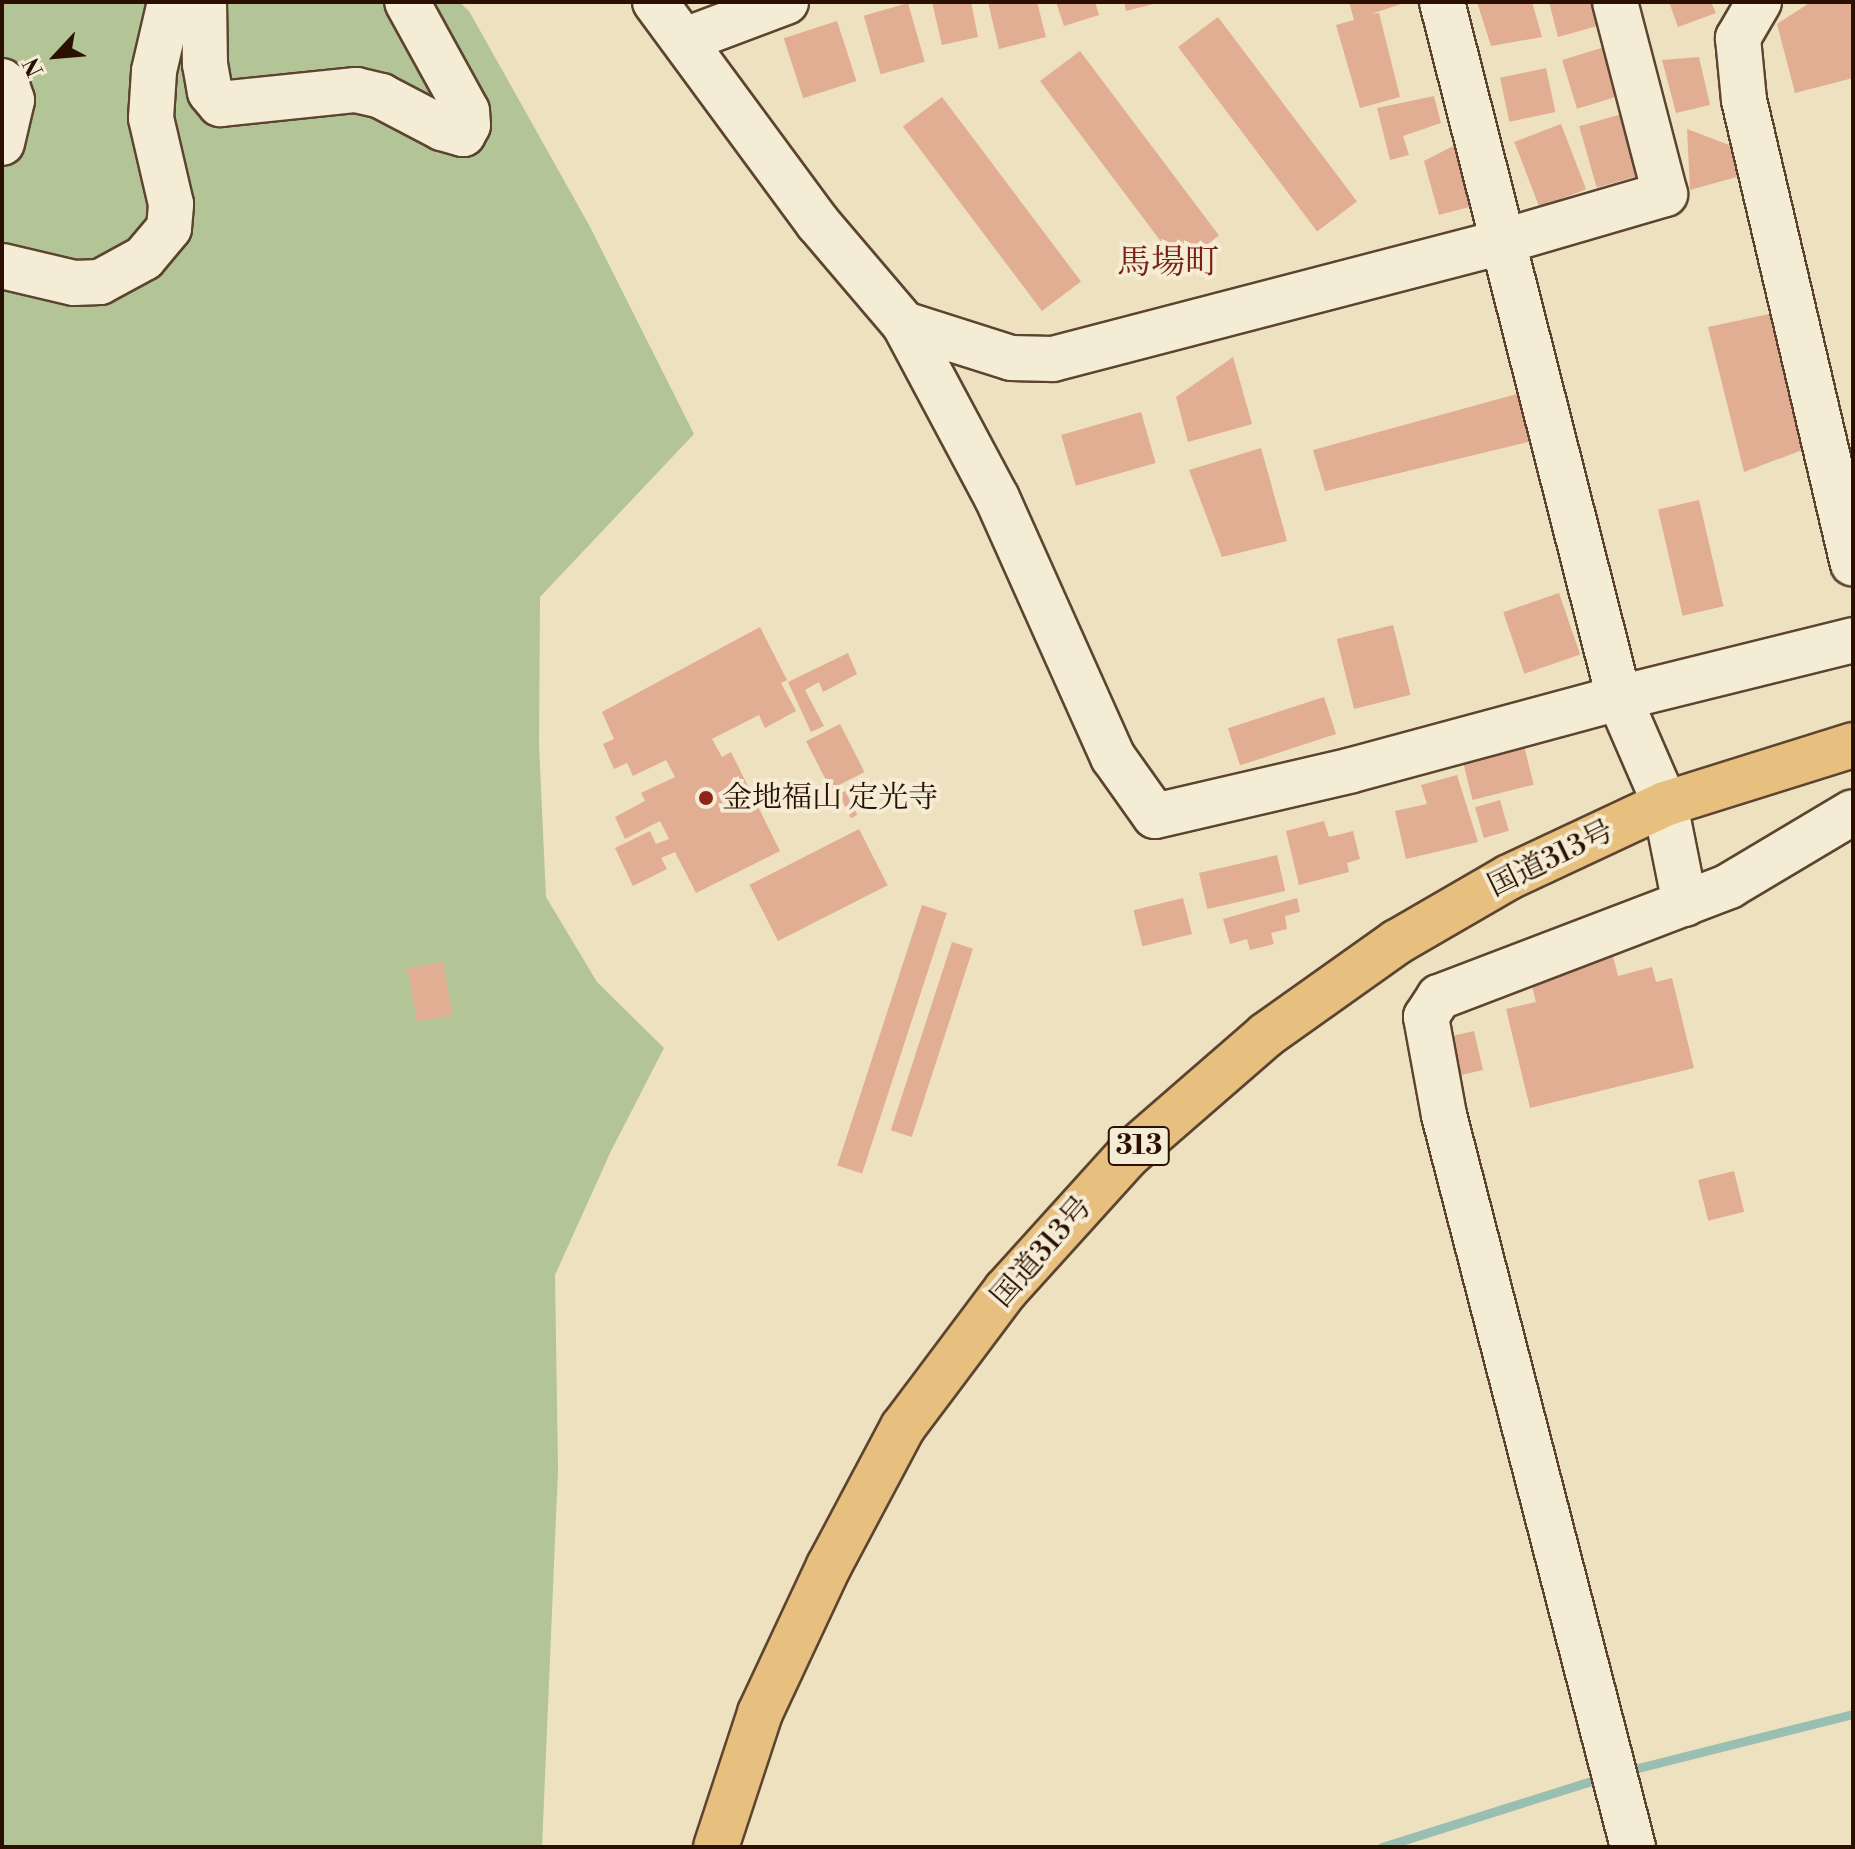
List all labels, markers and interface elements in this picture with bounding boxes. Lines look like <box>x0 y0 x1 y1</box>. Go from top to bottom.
north arrow <box>16 16 96 96</box>
text: N <box>18 53 50 80</box>
district label: 馬場町 <box>1117 244 1219 284</box>
place label: 金地福山 定光寺 <box>722 780 938 816</box>
marker: 金地福山 定光寺 <box>697 789 715 807</box>
street label: 国道313号 <box>1482 813 1620 905</box>
road number: 313 <box>1107 1122 1171 1170</box>
street label: 国道313号 <box>984 1189 1100 1315</box>

